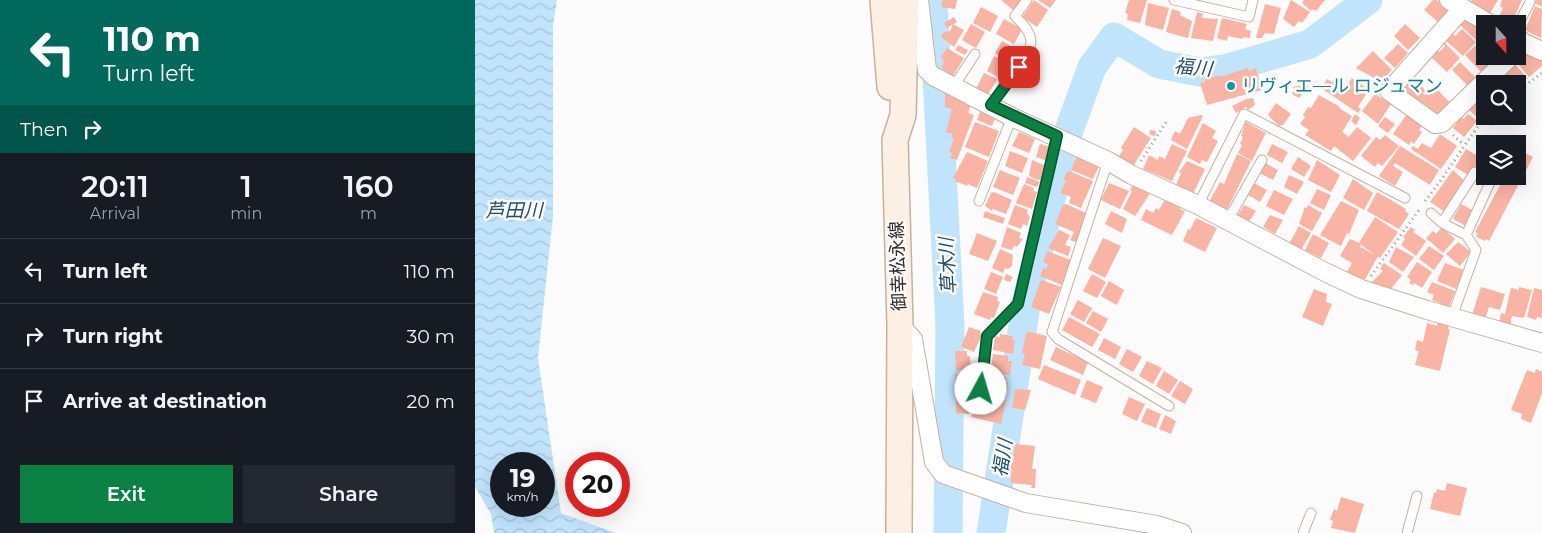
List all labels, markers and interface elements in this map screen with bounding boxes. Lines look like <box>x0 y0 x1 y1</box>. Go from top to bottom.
north arrow <box>1476 15 1526 65</box>
map controls <box>1476 15 1526 185</box>
text: 110 m <box>103 17 201 60</box>
icon: left <box>20 20 85 85</box>
pin <box>998 46 1040 88</box>
icon: arrive <box>1005 53 1033 81</box>
water label: 福川 <box>1173 54 1215 81</box>
text: Turn left <box>103 60 195 87</box>
place label: リヴィエ―ル ロジュマン <box>1241 75 1442 97</box>
button: search <box>1476 75 1526 125</box>
marker: リヴィエ―ル ロジュマン <box>1225 80 1237 92</box>
icon: right <box>78 115 106 143</box>
text: Then <box>20 118 68 141</box>
button: layers <box>1476 135 1526 185</box>
text: 20:11 <box>81 168 149 205</box>
text: 1 <box>240 168 252 205</box>
text: 160 <box>343 168 394 205</box>
water label: 芦田川 <box>485 199 544 222</box>
text: Arrival <box>90 204 140 223</box>
text: min <box>230 204 262 223</box>
text: m <box>360 204 377 223</box>
street label: 御幸松永線 <box>885 221 911 311</box>
water label: 草木川 <box>934 235 960 295</box>
icon: left <box>20 257 48 285</box>
text: Turn left <box>63 260 148 283</box>
text: 110 m <box>404 260 455 283</box>
icon: right <box>20 322 48 350</box>
text: Turn right <box>63 325 163 348</box>
text: 30 m <box>407 325 455 348</box>
position arrow <box>954 362 1006 414</box>
icon: arrive <box>20 387 48 415</box>
text: Arrive at destination <box>63 390 267 413</box>
text: 20 m <box>407 390 455 413</box>
water label: 福川 <box>988 436 1017 479</box>
speed limit sign: 20 <box>565 452 630 517</box>
text: 19 <box>510 463 535 493</box>
button: Exit <box>20 465 233 523</box>
button: Share <box>243 465 455 523</box>
text: km/h <box>506 489 539 504</box>

